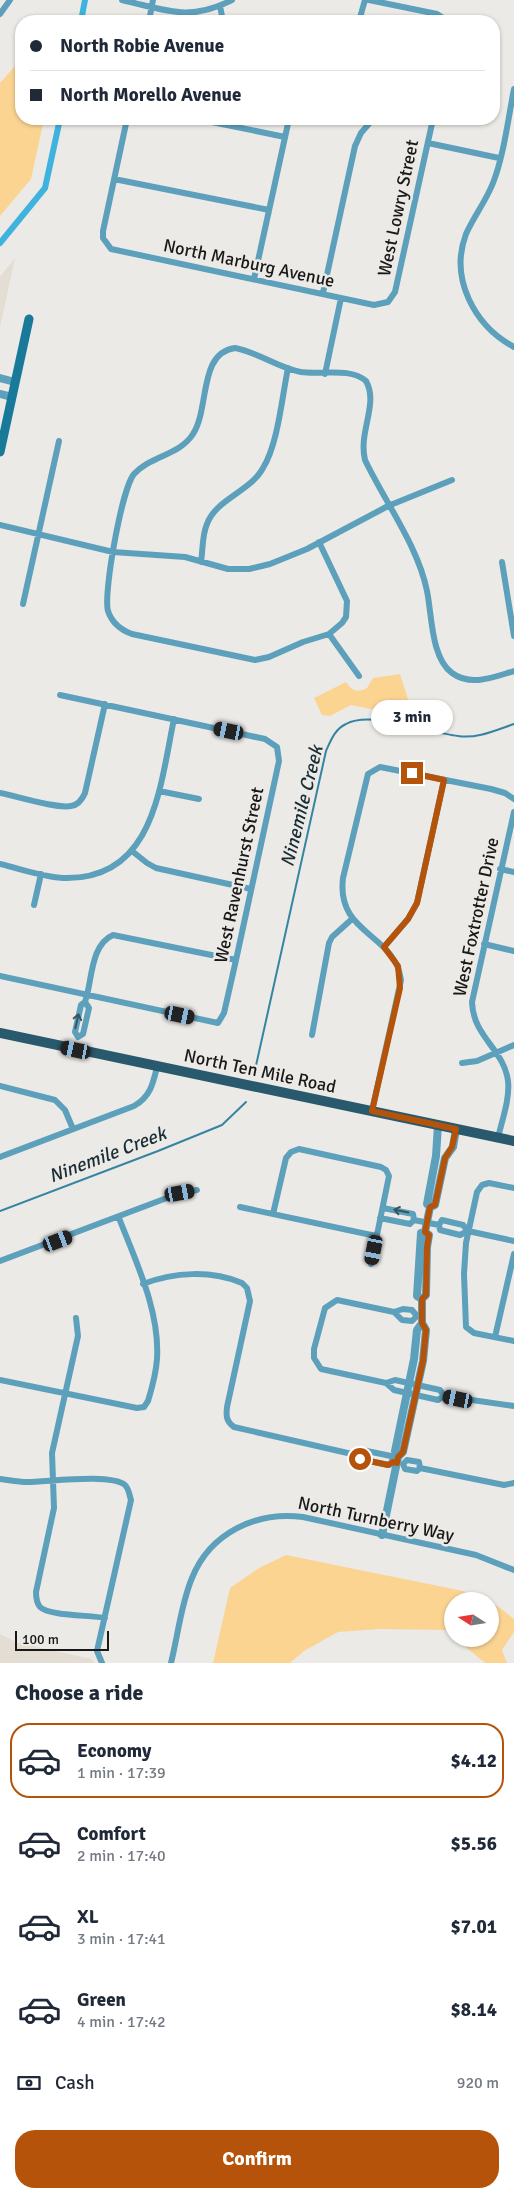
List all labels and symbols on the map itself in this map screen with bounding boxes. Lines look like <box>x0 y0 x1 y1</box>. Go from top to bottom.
street label: West Lowry Street <box>373 138 423 278</box>
street label: North Marburg Avenue <box>161 234 337 292</box>
callout: 3 min <box>371 700 453 736</box>
car <box>212 721 245 741</box>
water label: Ninemile Creek <box>275 742 329 869</box>
route end <box>401 762 423 784</box>
street label: West Ravenhurst Street <box>210 785 268 965</box>
street label: West Foxtrotter Drive <box>448 835 504 999</box>
car <box>163 1005 196 1025</box>
one-way arrow <box>73 1014 82 1030</box>
car <box>59 1040 92 1060</box>
street label: North Ten Mile Road <box>182 1044 338 1098</box>
water label: Ninemile Creek <box>45 1121 171 1188</box>
car <box>163 1183 196 1203</box>
one-way arrow <box>393 1206 409 1216</box>
car <box>41 1229 74 1253</box>
car <box>363 1234 384 1266</box>
car <box>441 1389 474 1409</box>
route start <box>349 1448 371 1470</box>
street label: North Turnberry Way <box>296 1492 457 1546</box>
north arrow <box>444 1592 499 1648</box>
scale bar <box>15 1628 109 1651</box>

